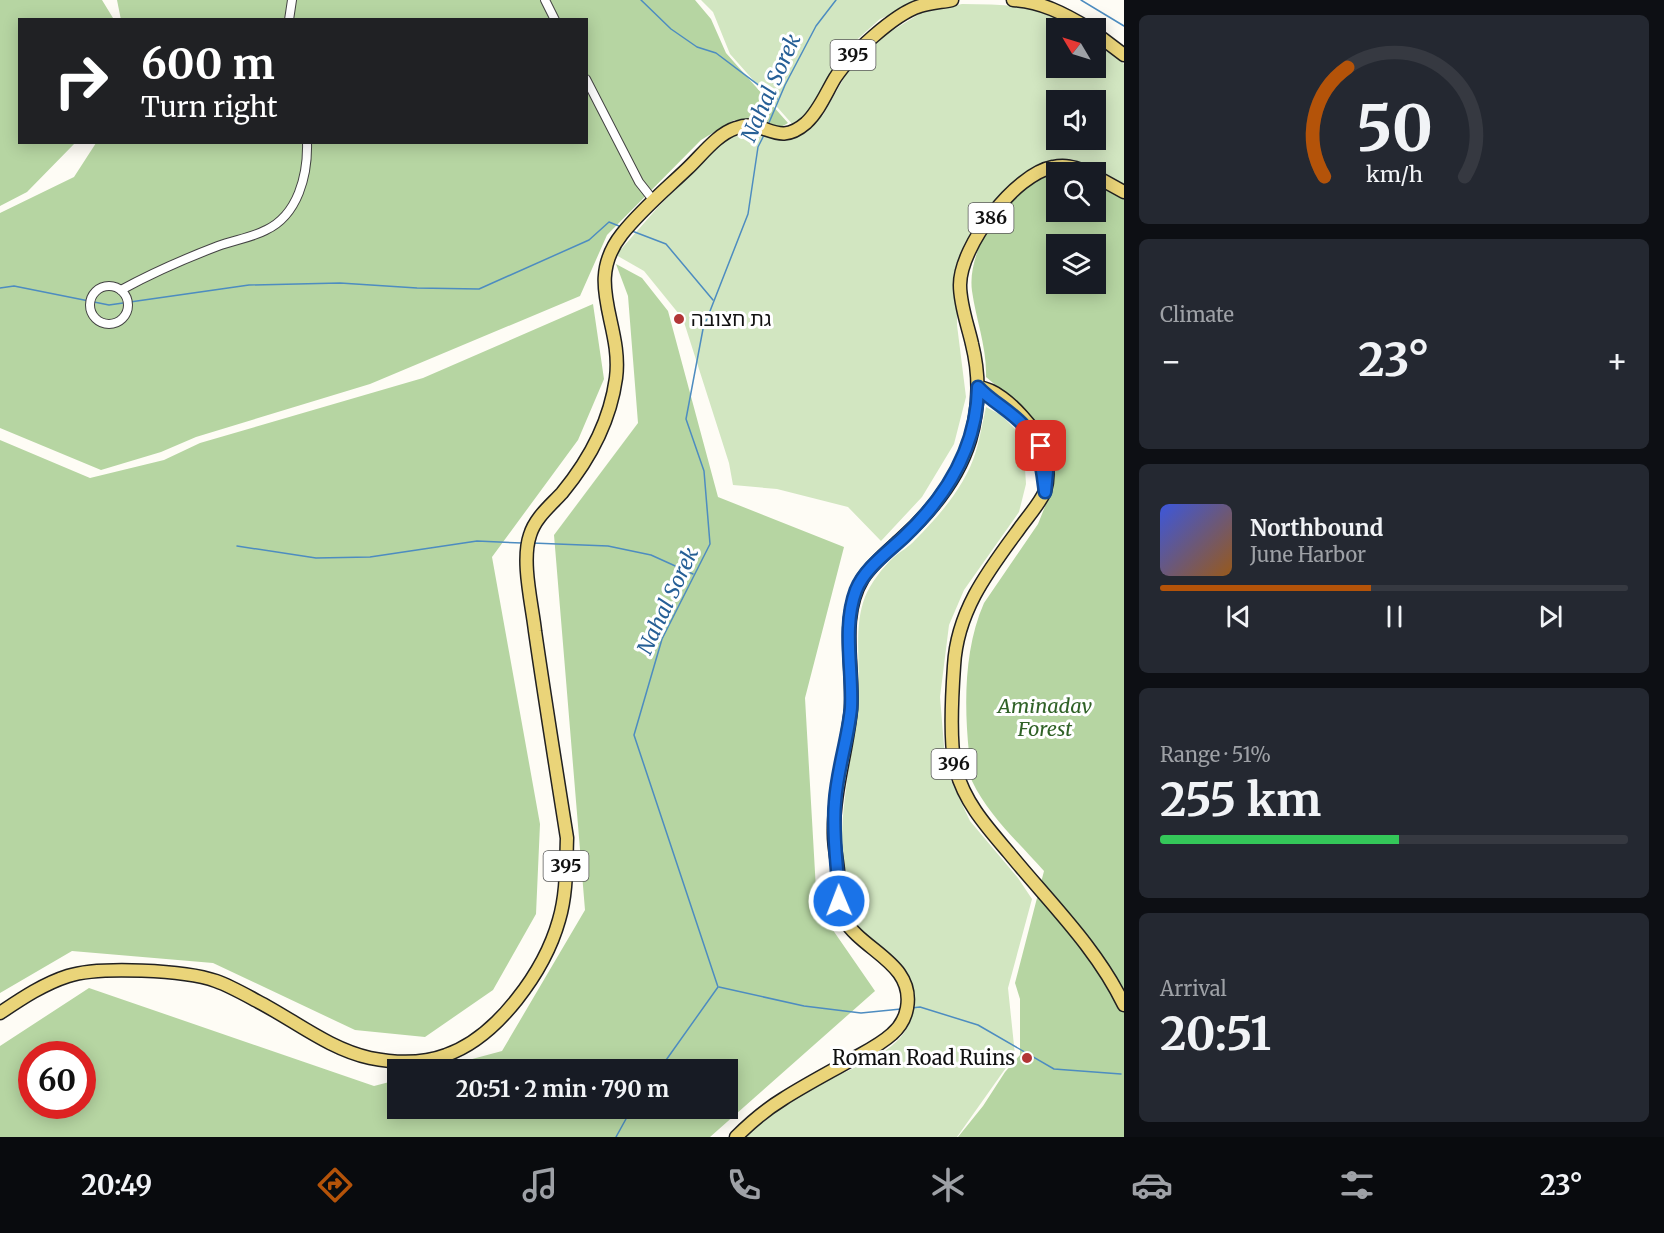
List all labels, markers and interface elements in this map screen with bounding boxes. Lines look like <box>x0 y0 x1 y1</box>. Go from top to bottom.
north arrow <box>1046 18 1106 78</box>
map controls <box>1046 18 1106 294</box>
water label: Nahal Sorek <box>735 29 806 146</box>
text: 600 m <box>141 38 275 90</box>
road number: 395 <box>830 40 876 70</box>
icon: right <box>42 42 120 120</box>
text: Turn right <box>141 90 278 124</box>
button: sound <box>1046 90 1106 150</box>
text: 50 <box>1355 90 1433 168</box>
text: km/h <box>1366 161 1422 188</box>
button: search <box>1046 162 1106 222</box>
road number: 386 <box>968 203 1014 233</box>
button: layers <box>1046 234 1106 294</box>
text: Climate <box>1160 302 1234 327</box>
place label: גת חצובה <box>691 306 772 331</box>
marker: גת חצובה <box>672 312 686 326</box>
text: 23° <box>1358 332 1430 388</box>
text: − <box>1160 341 1182 382</box>
text: + <box>1606 341 1628 382</box>
pin <box>1015 420 1066 471</box>
icon: arrive <box>1024 429 1057 462</box>
text: Northbound <box>1250 514 1383 542</box>
water label: Nahal Sorek <box>631 542 704 659</box>
text: June Harbor <box>1250 542 1366 567</box>
icon: previous <box>1222 600 1255 633</box>
icon: pause <box>1378 600 1411 633</box>
icon: next <box>1534 600 1567 633</box>
park label: Aminadav Forest <box>996 693 1093 741</box>
text: Range · 51% <box>1160 742 1271 767</box>
road number: 396 <box>932 749 976 779</box>
text: 255 km <box>1160 772 1321 828</box>
road number: 395 <box>544 851 588 881</box>
position arrow <box>807 869 871 933</box>
text: Arrival <box>1160 976 1227 1001</box>
text: 20:51 <box>1160 1006 1271 1062</box>
speed limit sign: 60 <box>18 1041 96 1119</box>
place label: Roman Road Ruins <box>832 1045 1015 1070</box>
marker: Roman Road Ruins <box>1020 1051 1034 1065</box>
text: 20:51 · 2 min · 790 m <box>456 1075 669 1103</box>
icon: directions <box>314 1164 356 1206</box>
icon: music <box>519 1164 561 1206</box>
icon: phone <box>723 1164 765 1206</box>
icon: climate <box>927 1164 969 1206</box>
icon: car <box>1131 1164 1173 1206</box>
icon: filters <box>1336 1164 1378 1206</box>
text: 20:49 <box>81 1168 152 1202</box>
text: 23° <box>1540 1168 1583 1202</box>

